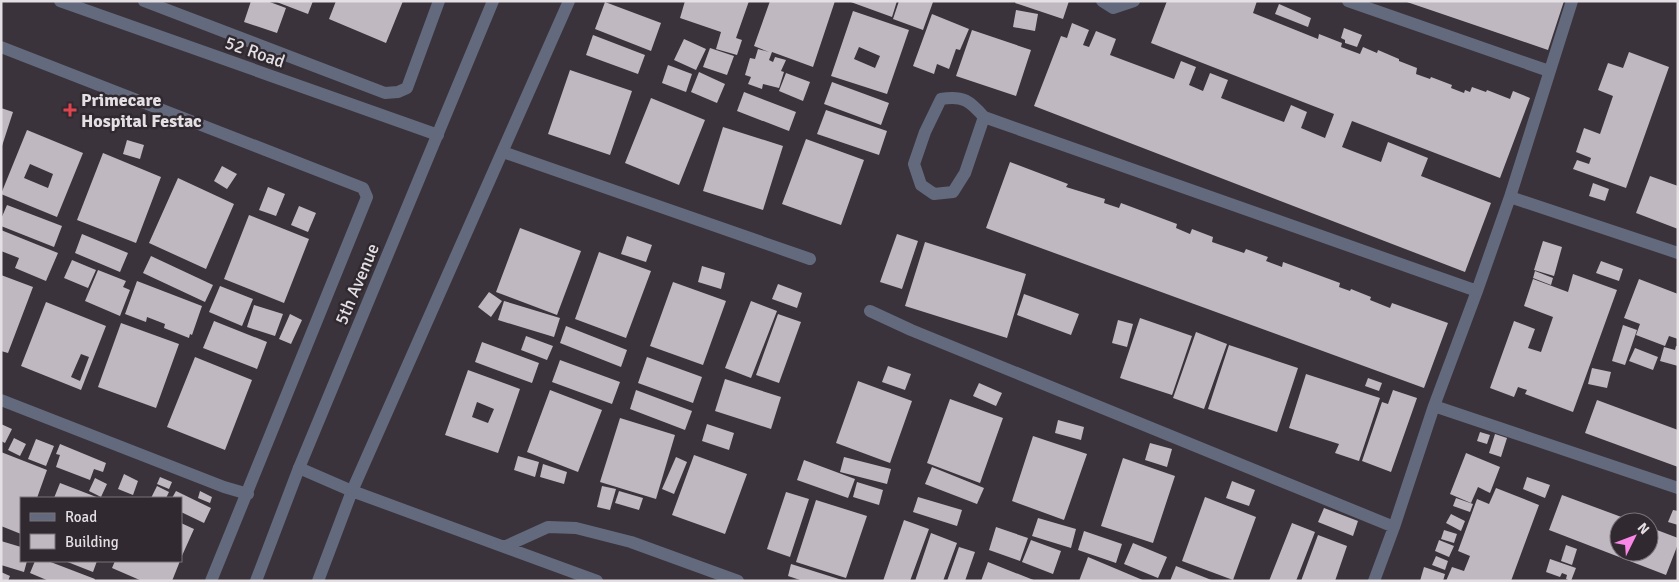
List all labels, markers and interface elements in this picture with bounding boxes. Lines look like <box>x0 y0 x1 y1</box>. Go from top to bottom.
street label: 52 Road <box>222 32 288 72</box>
place label: Primecare Hospital Festac <box>81 89 202 132</box>
marker: Primecare Hospital Festac <box>63 103 77 117</box>
street label: 5th Avenue <box>330 240 384 328</box>
legend <box>20 497 182 562</box>
text: Road <box>65 508 97 526</box>
north arrow <box>1609 512 1659 562</box>
text: N <box>1634 519 1653 538</box>
text: Building <box>65 533 119 551</box>

